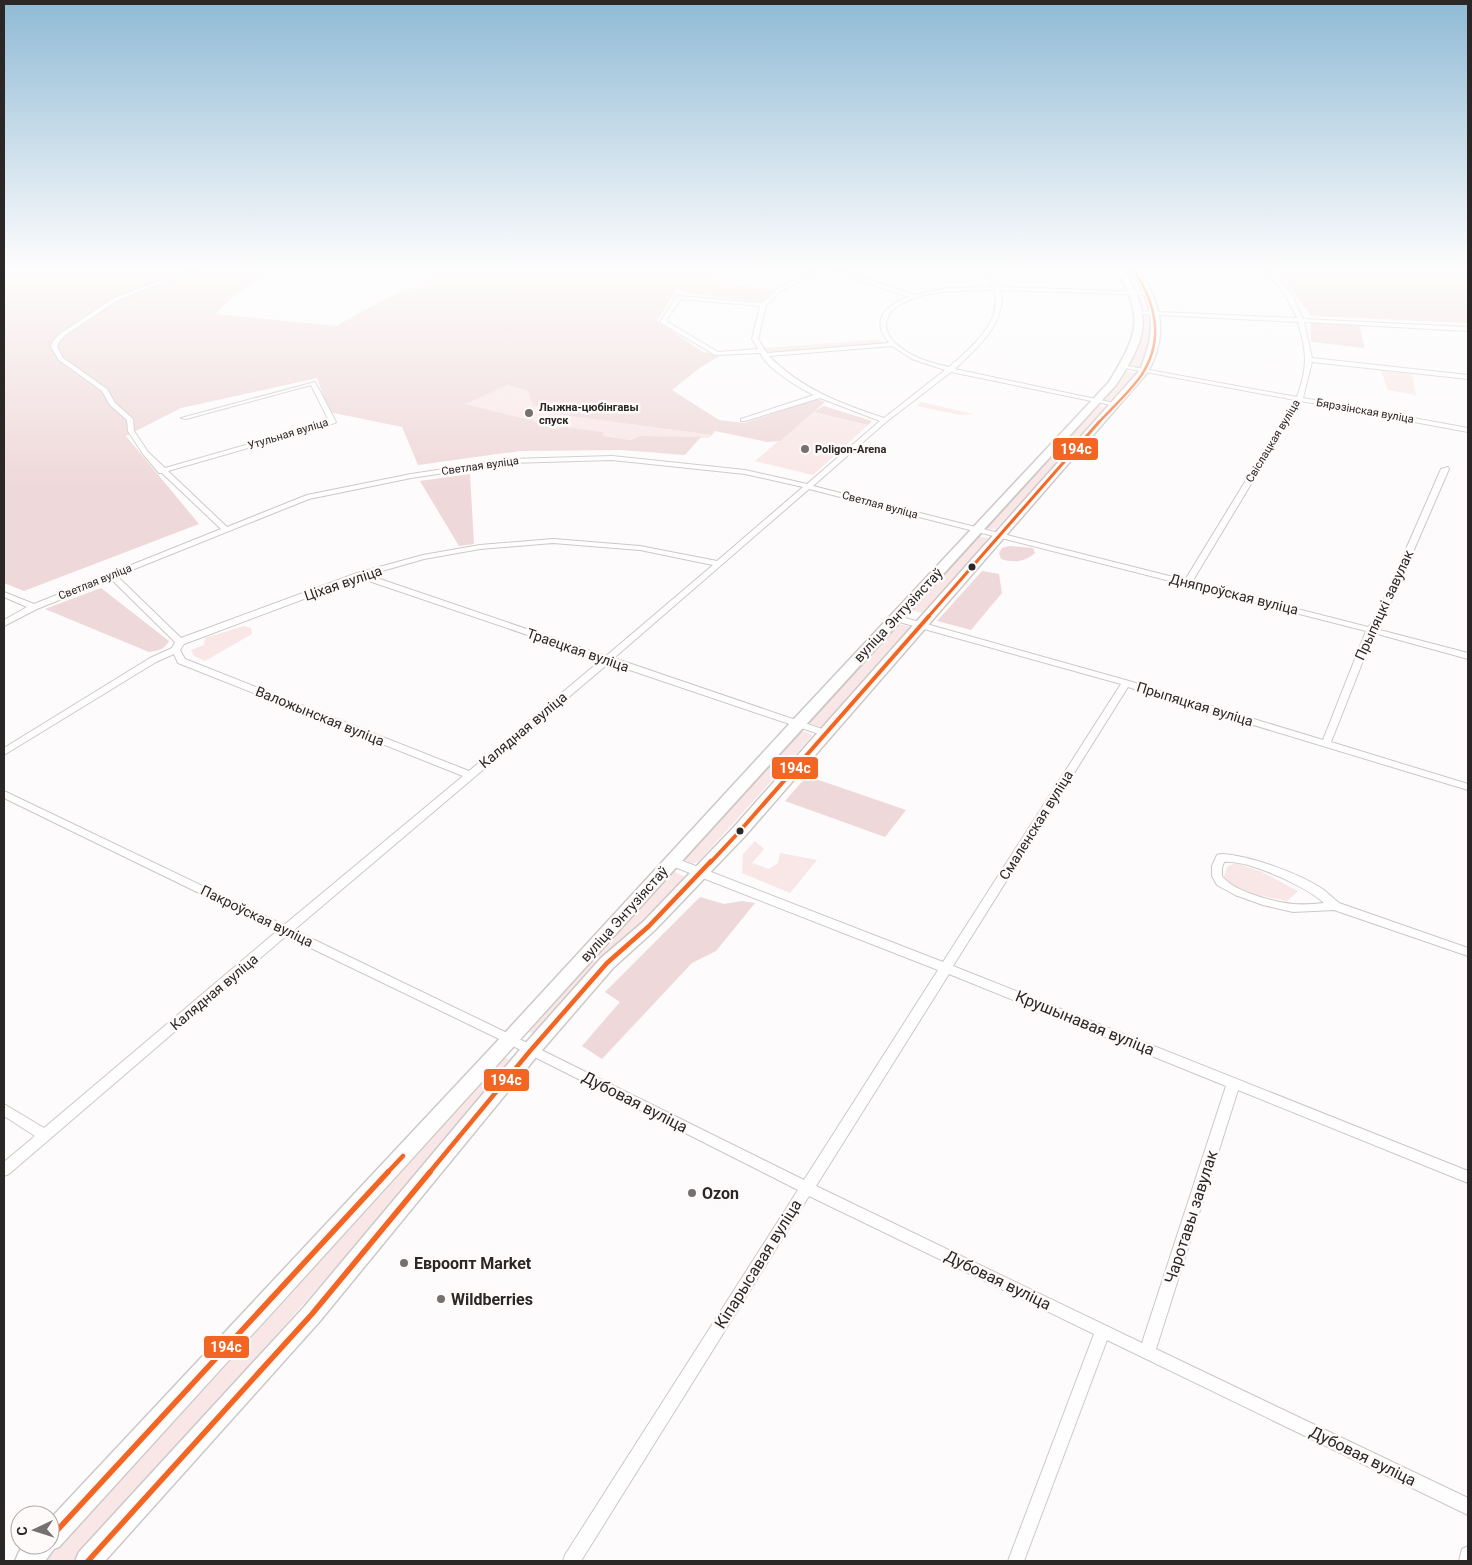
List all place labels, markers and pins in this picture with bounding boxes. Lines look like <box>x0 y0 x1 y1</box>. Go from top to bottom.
place label: Лыжна-цюбінгавы спуск <box>539 401 639 427</box>
marker: Лыжна-цюбінгавы спуск <box>523 407 535 419</box>
marker: Poligon-Arena <box>799 443 811 455</box>
place label: Poligon-Arena <box>815 443 886 456</box>
unlabelled marker <box>967 562 977 572</box>
unlabelled marker <box>735 826 745 836</box>
place label: Ozon <box>702 1184 739 1203</box>
marker: Ozon <box>686 1187 698 1199</box>
place label: Евроопт Market <box>414 1254 532 1273</box>
marker: Евроопт Market <box>398 1257 410 1269</box>
place label: Wildberries <box>451 1290 533 1309</box>
marker: Wildberries <box>435 1293 447 1305</box>

